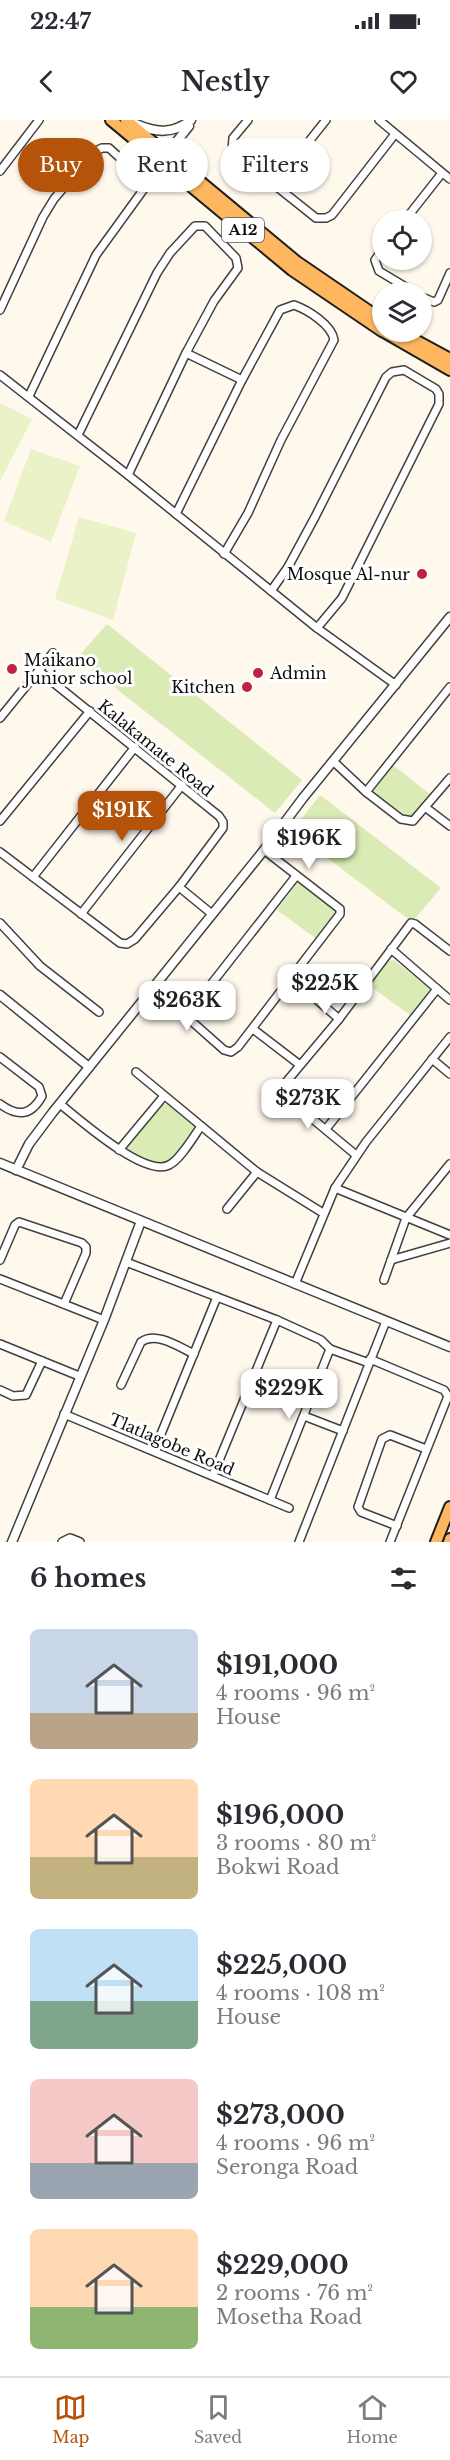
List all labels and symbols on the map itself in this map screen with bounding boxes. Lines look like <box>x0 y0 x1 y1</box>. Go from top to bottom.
road number: A12 <box>222 218 264 242</box>
place label: Mosque Al-nur <box>287 564 410 584</box>
marker: Mosque Al-nur <box>415 567 429 581</box>
place label: Maikano Junior school <box>22 650 132 688</box>
marker: Maikano Junior school <box>5 662 19 676</box>
place label: Admin <box>269 663 327 683</box>
marker: Admin <box>251 666 265 680</box>
place label: Kitchen <box>171 677 235 697</box>
marker: Kitchen <box>240 680 254 694</box>
street label: Kalakamate Road <box>94 695 218 801</box>
pin: $191K <box>80 791 164 842</box>
pin: $196K <box>267 819 351 870</box>
pin: $225K <box>283 964 367 1015</box>
pin: $263K <box>145 981 229 1032</box>
pin: $273K <box>266 1079 350 1130</box>
pin: $229K <box>247 1369 331 1420</box>
street label: Tlatlagobe Road <box>107 1409 238 1479</box>

